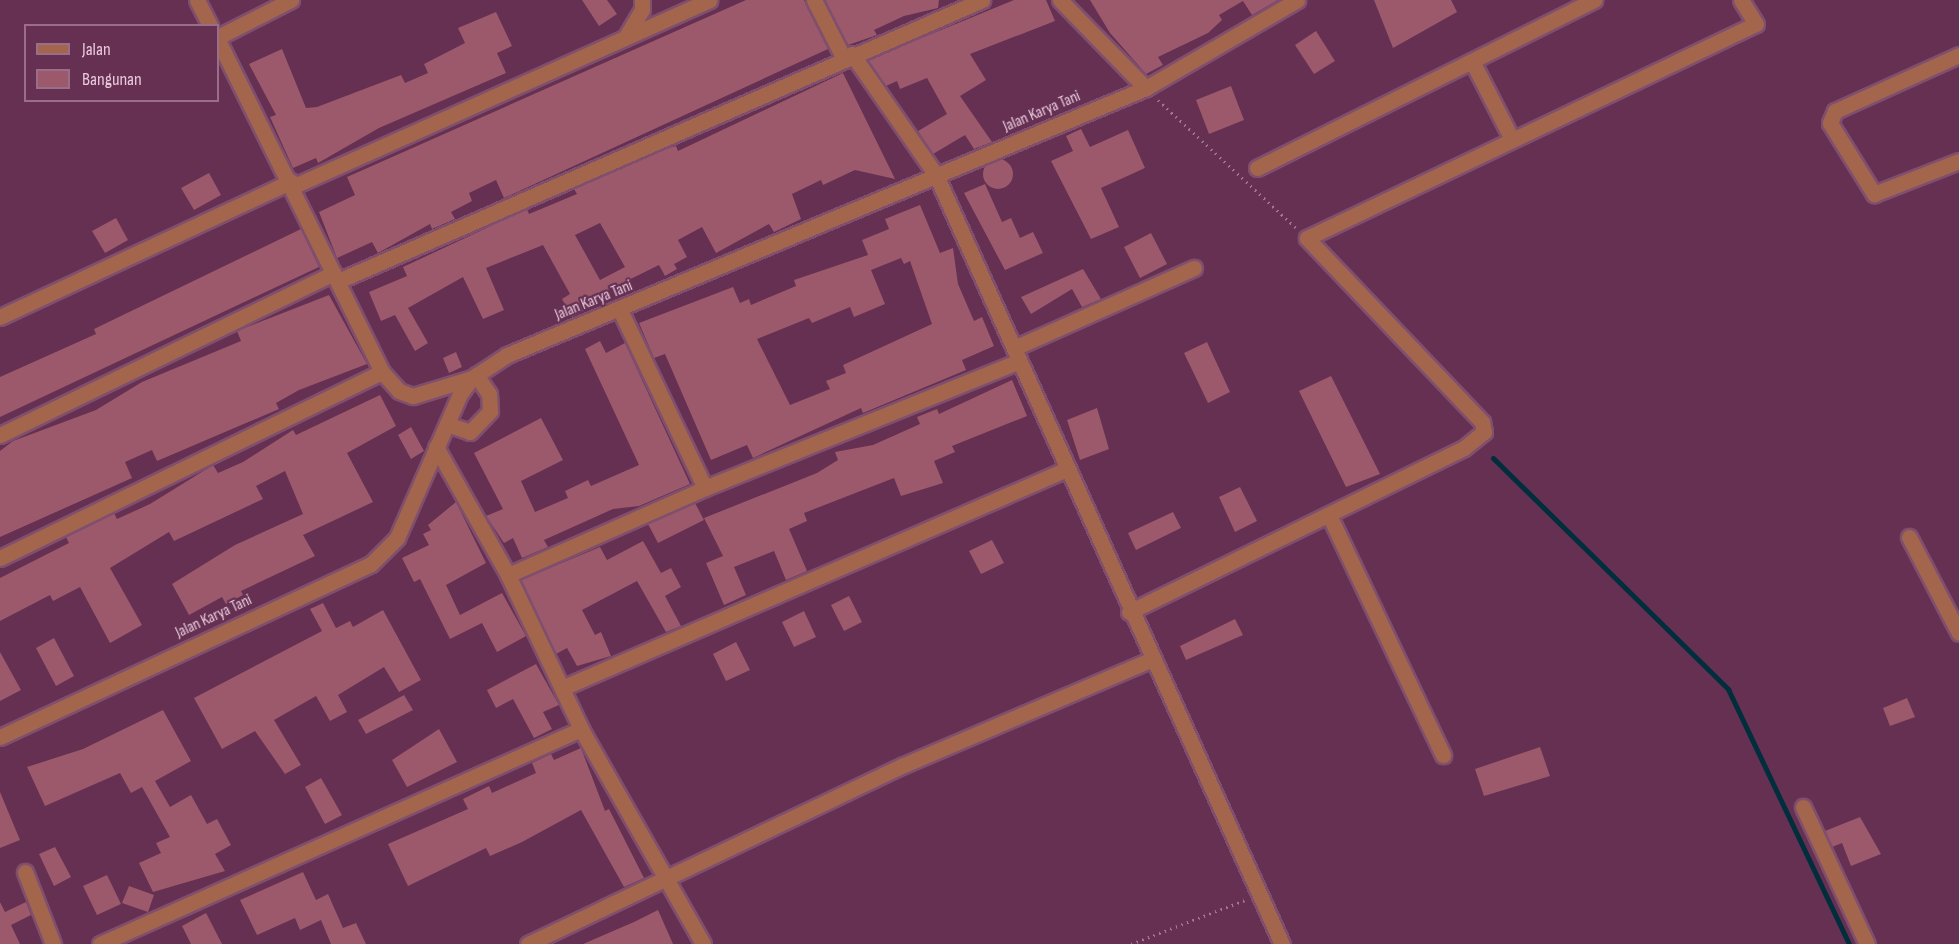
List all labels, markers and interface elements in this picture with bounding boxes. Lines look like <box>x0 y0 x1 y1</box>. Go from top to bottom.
legend <box>24 24 219 102</box>
text: Jalan <box>82 39 111 60</box>
text: Bangunan <box>82 69 142 90</box>
street label: Jalan Karya Tani <box>1000 87 1084 137</box>
street label: Jalan Karya Tani <box>552 277 636 325</box>
street label: Jalan Karya Tani <box>173 591 255 643</box>

